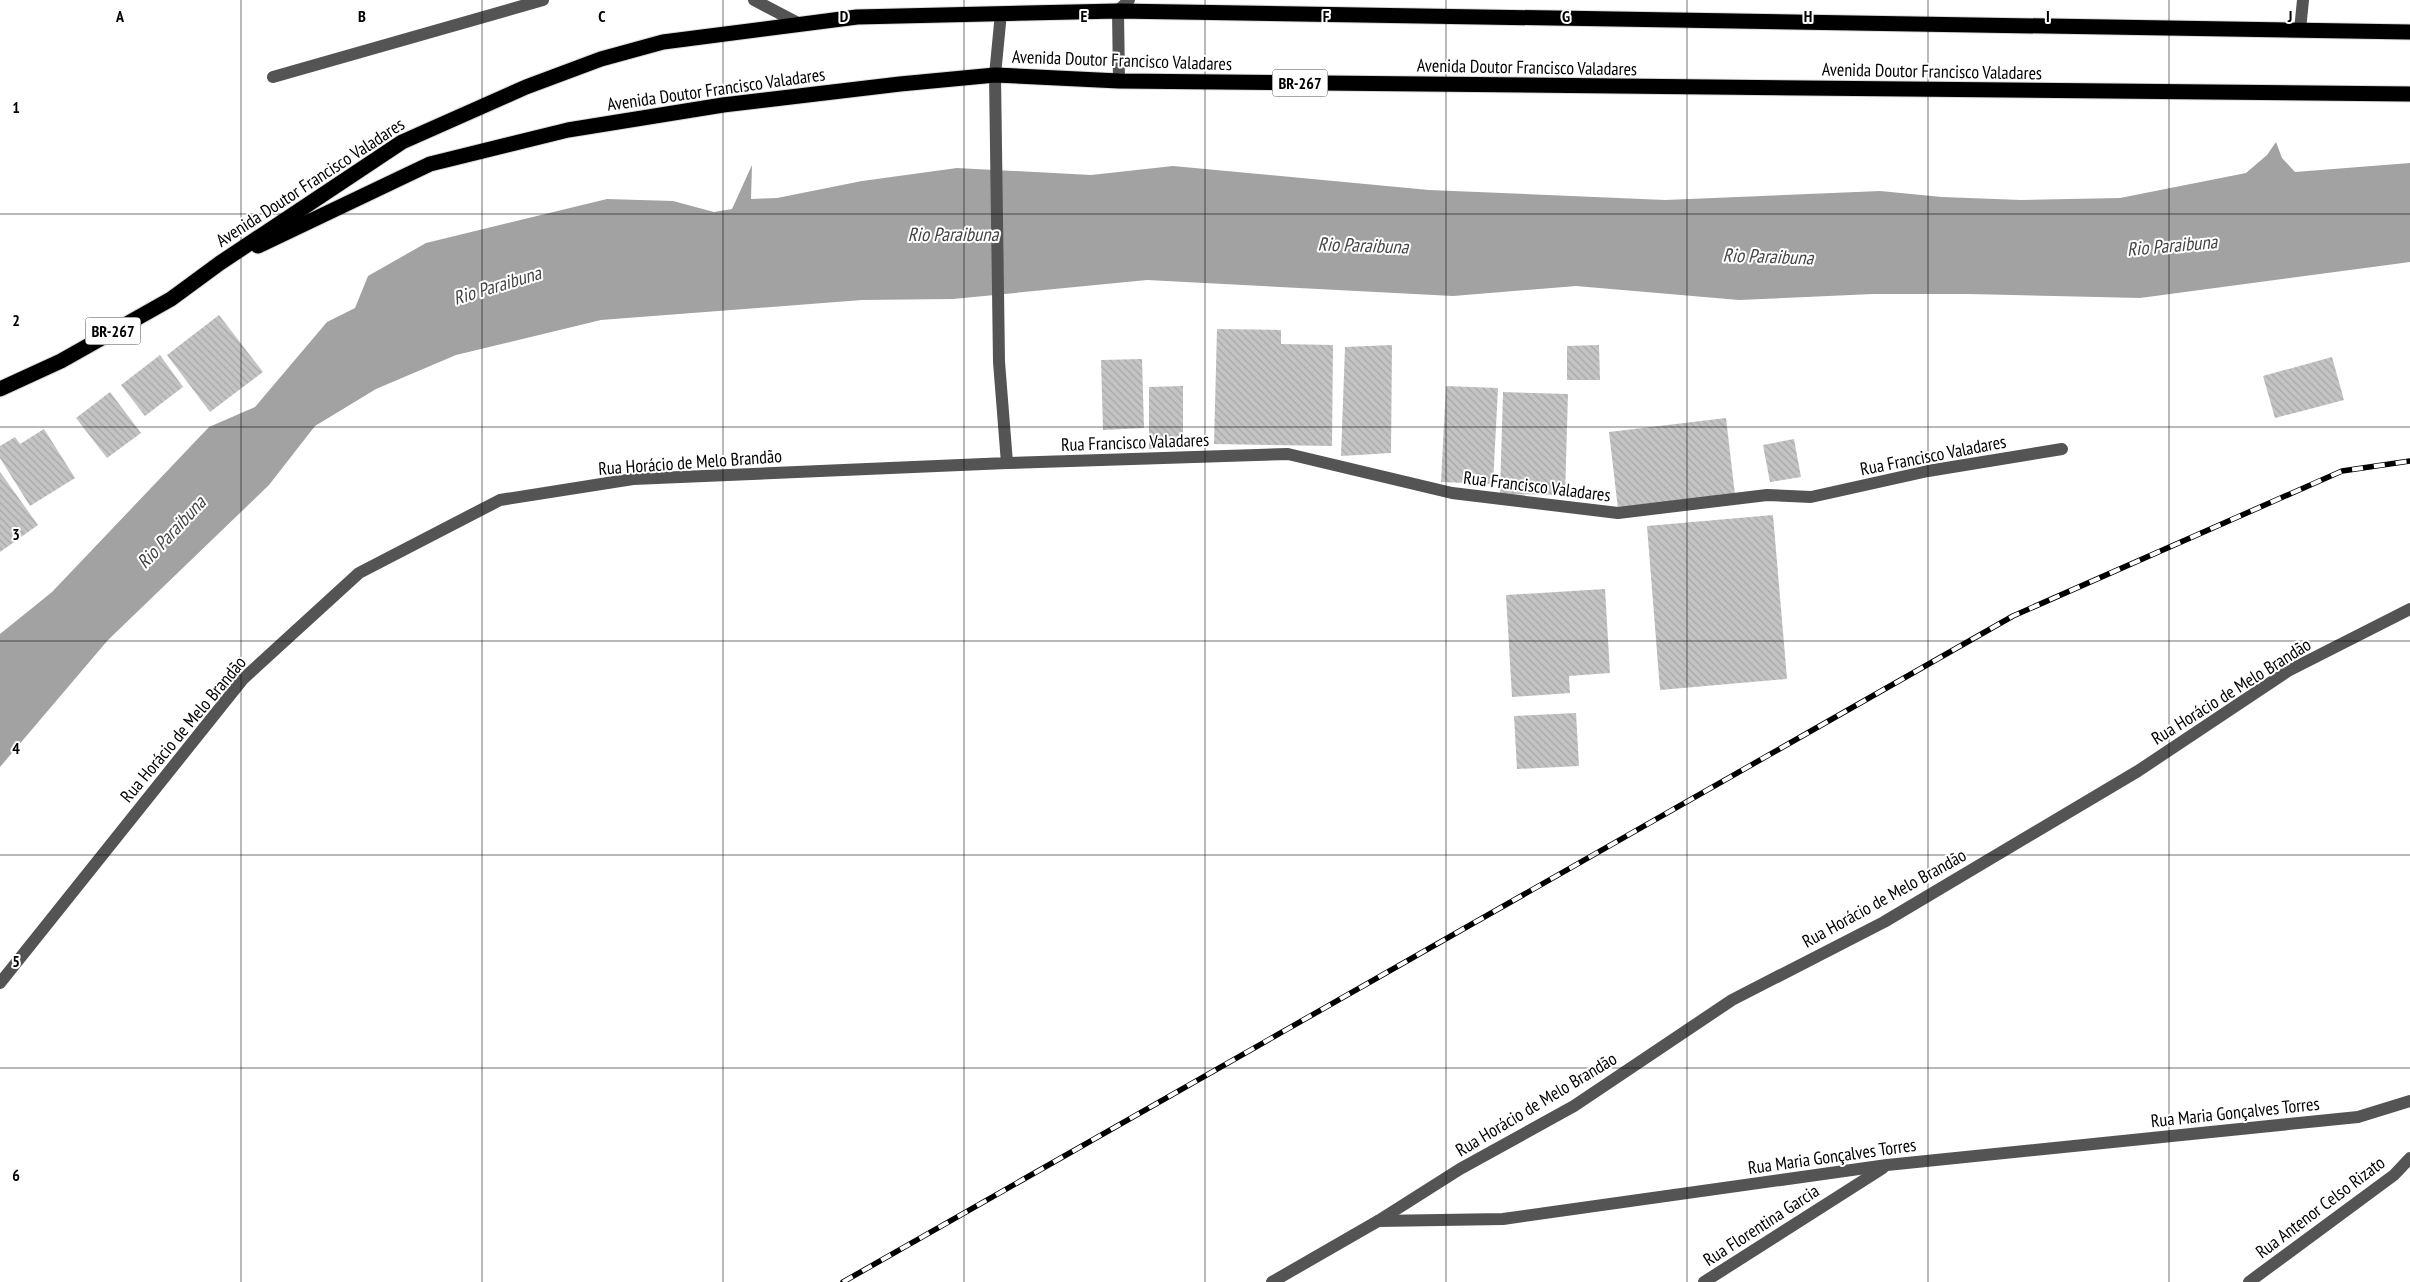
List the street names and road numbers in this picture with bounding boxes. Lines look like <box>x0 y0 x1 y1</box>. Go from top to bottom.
street label: Avenida Doutor Francisco Valadares <box>1012 45 1232 75</box>
street label: Avenida Doutor Francisco Valadares <box>1417 54 1637 80</box>
street label: Avenida Doutor Francisco Valadares <box>1822 58 2042 84</box>
street label: Avenida Doutor Francisco Valadares <box>605 62 827 116</box>
road number: BR-267 <box>1272 70 1328 96</box>
street label: Avenida Doutor Francisco Valadares <box>211 112 409 252</box>
road number: BR-267 <box>86 318 140 344</box>
street label: Rua Francisco Valadares <box>1061 428 1209 456</box>
street label: Rua Francisco Valadares <box>1858 430 2008 480</box>
street label: Rua Horácio de Melo Brandão <box>597 444 783 480</box>
street label: Rua Francisco Valadares <box>1462 466 1612 506</box>
street label: Rua Horácio de Melo Brandão <box>2147 632 2315 749</box>
street label: Rua Horácio de Melo Brandão <box>115 651 251 807</box>
street label: Rua Horácio de Melo Brandão <box>1798 843 1970 953</box>
street label: Rua Horácio de Melo Brandão <box>1451 1047 1621 1161</box>
street label: Rua Maria Gonçalves Torres <box>2149 1092 2321 1132</box>
street label: Rua Maria Gonçalves Torres <box>1746 1133 1918 1179</box>
street label: Rua Antenor Celso Rizato <box>2251 1151 2389 1263</box>
street label: Rua Florentina Garcia <box>1699 1179 1823 1271</box>

